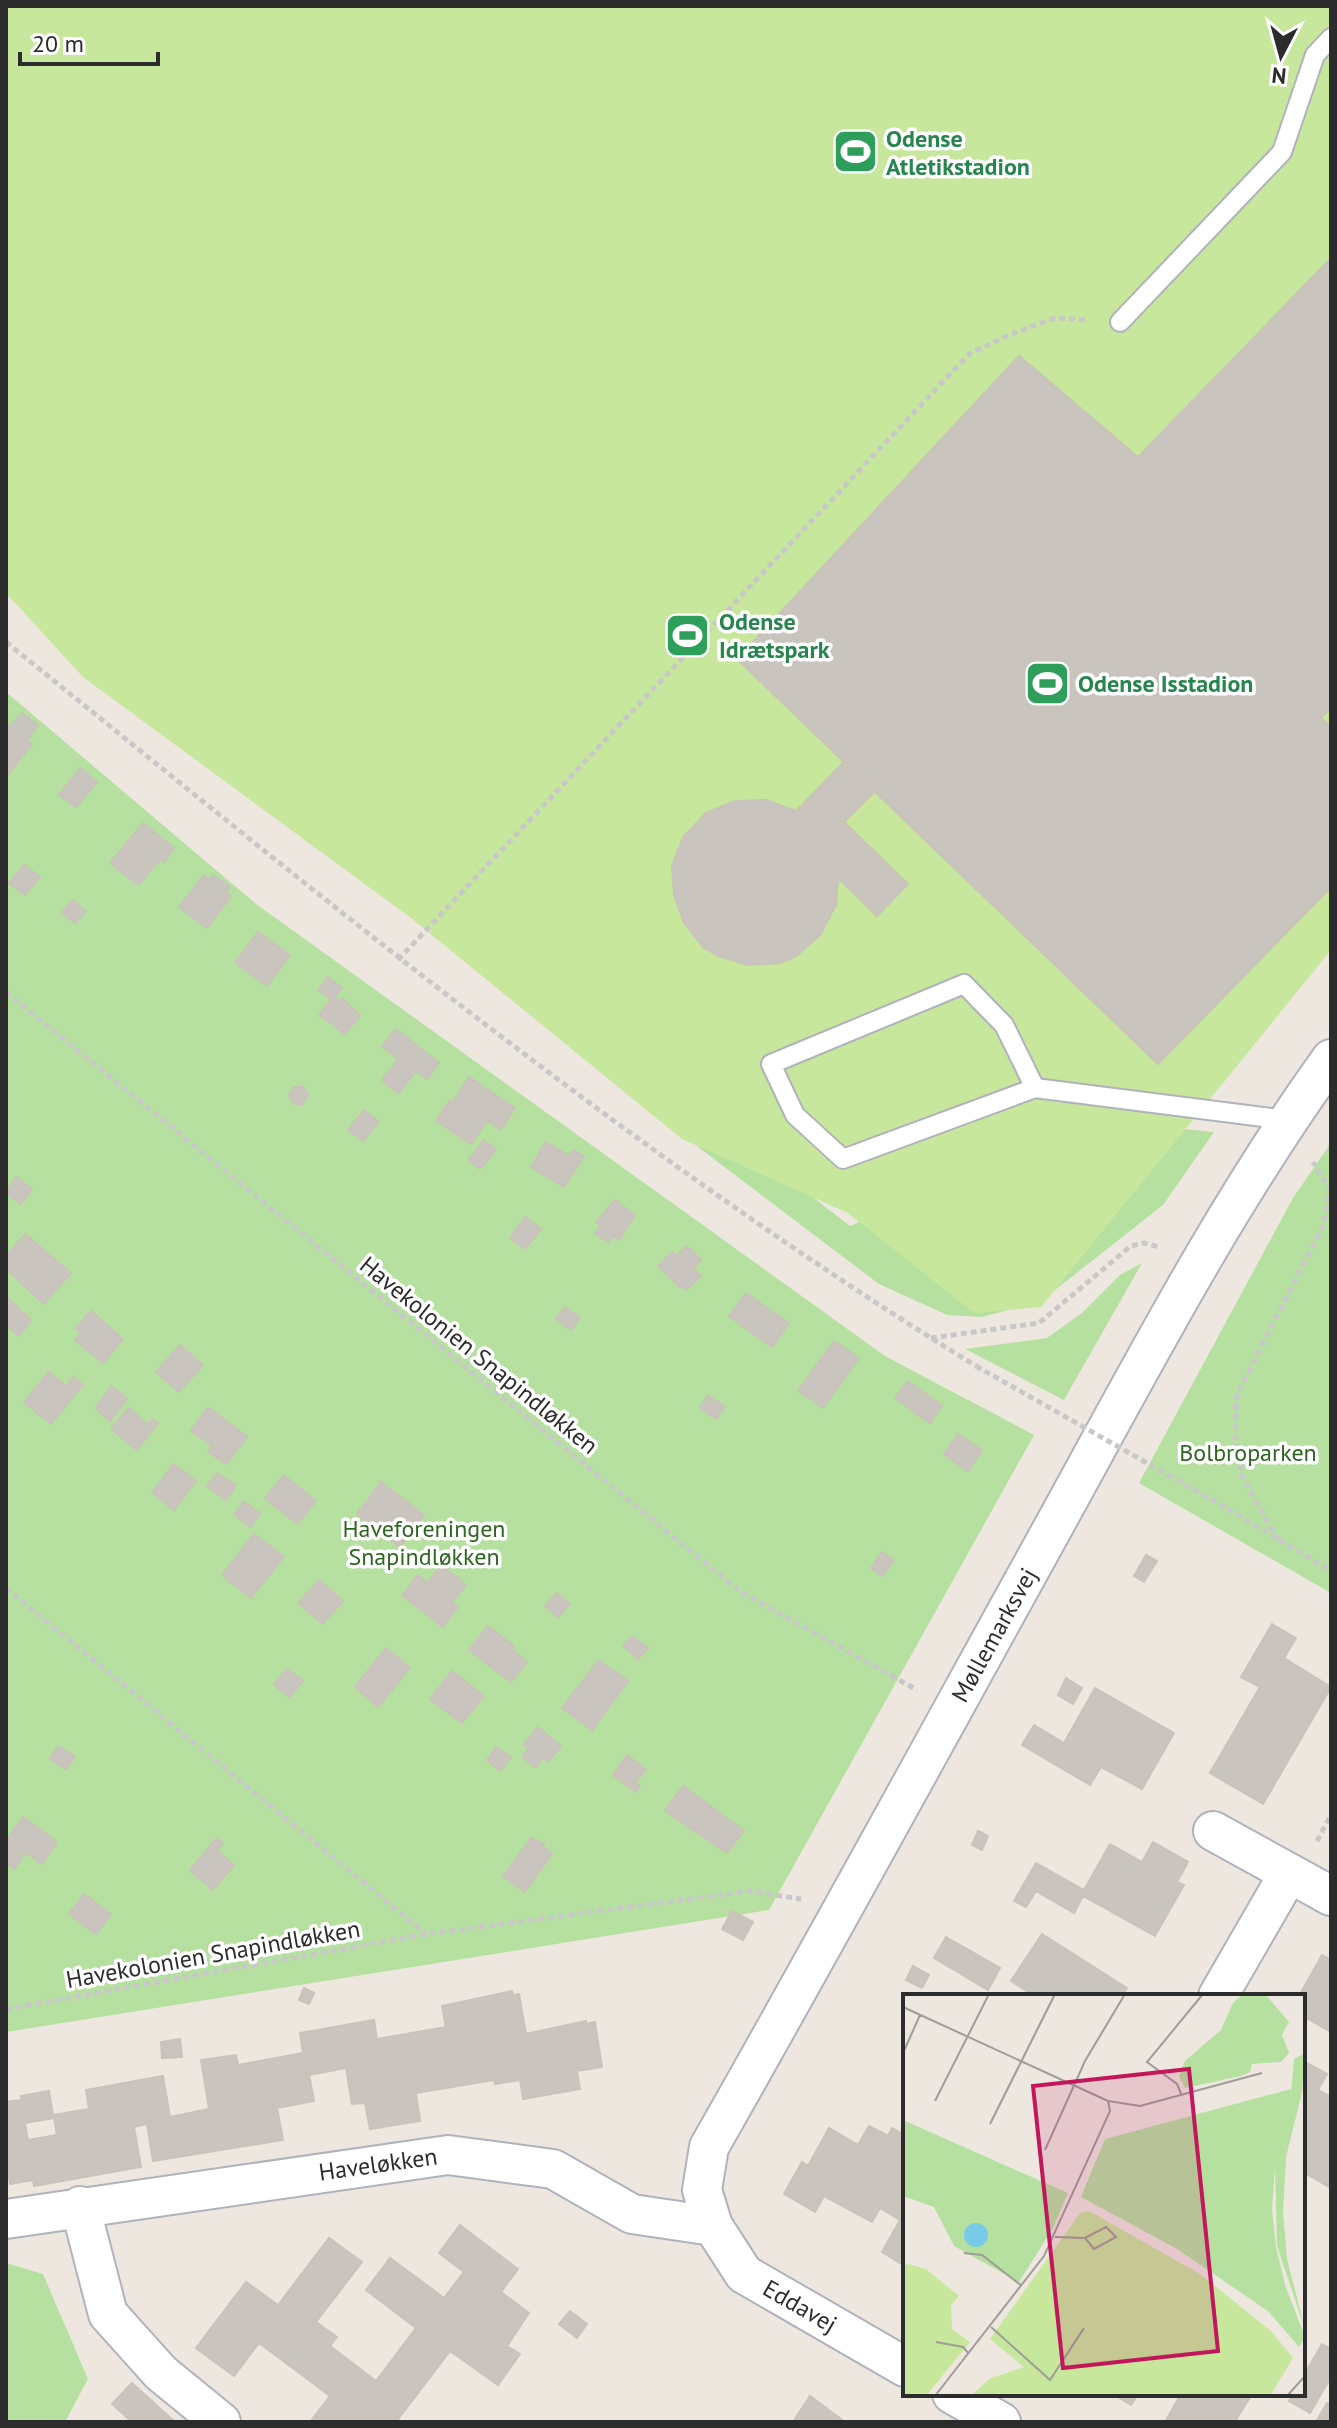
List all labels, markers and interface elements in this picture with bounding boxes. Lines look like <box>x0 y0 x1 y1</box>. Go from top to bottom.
scale bar <box>20 16 158 66</box>
north arrow <box>1241 16 1321 96</box>
text: 20 m <box>32 28 84 59</box>
text: N <box>1270 61 1288 91</box>
place label: Odense Atletikstadion <box>886 123 1030 182</box>
sports icon: Odense Atletikstadion <box>831 128 879 176</box>
place label: Odense Idrætspark <box>719 606 830 665</box>
sports icon: Odense Idrætspark <box>664 611 712 659</box>
sports icon: Odense Isstadion <box>1023 659 1071 707</box>
place label: Odense Isstadion <box>1078 668 1253 699</box>
street label: Havekolonien Snapindløkken <box>353 1249 605 1461</box>
park label: Bolbroparken <box>1179 1437 1317 1468</box>
park label: Haveforeningen Snapindløkken <box>342 1513 506 1572</box>
street label: Møllemarksvej <box>944 1562 1044 1708</box>
street label: Havekolonien Snapindløkken <box>64 1913 362 1995</box>
inset map <box>903 1994 1305 2396</box>
street label: Haveløkken <box>317 2140 439 2188</box>
street label: Eddavej <box>757 2272 843 2340</box>

